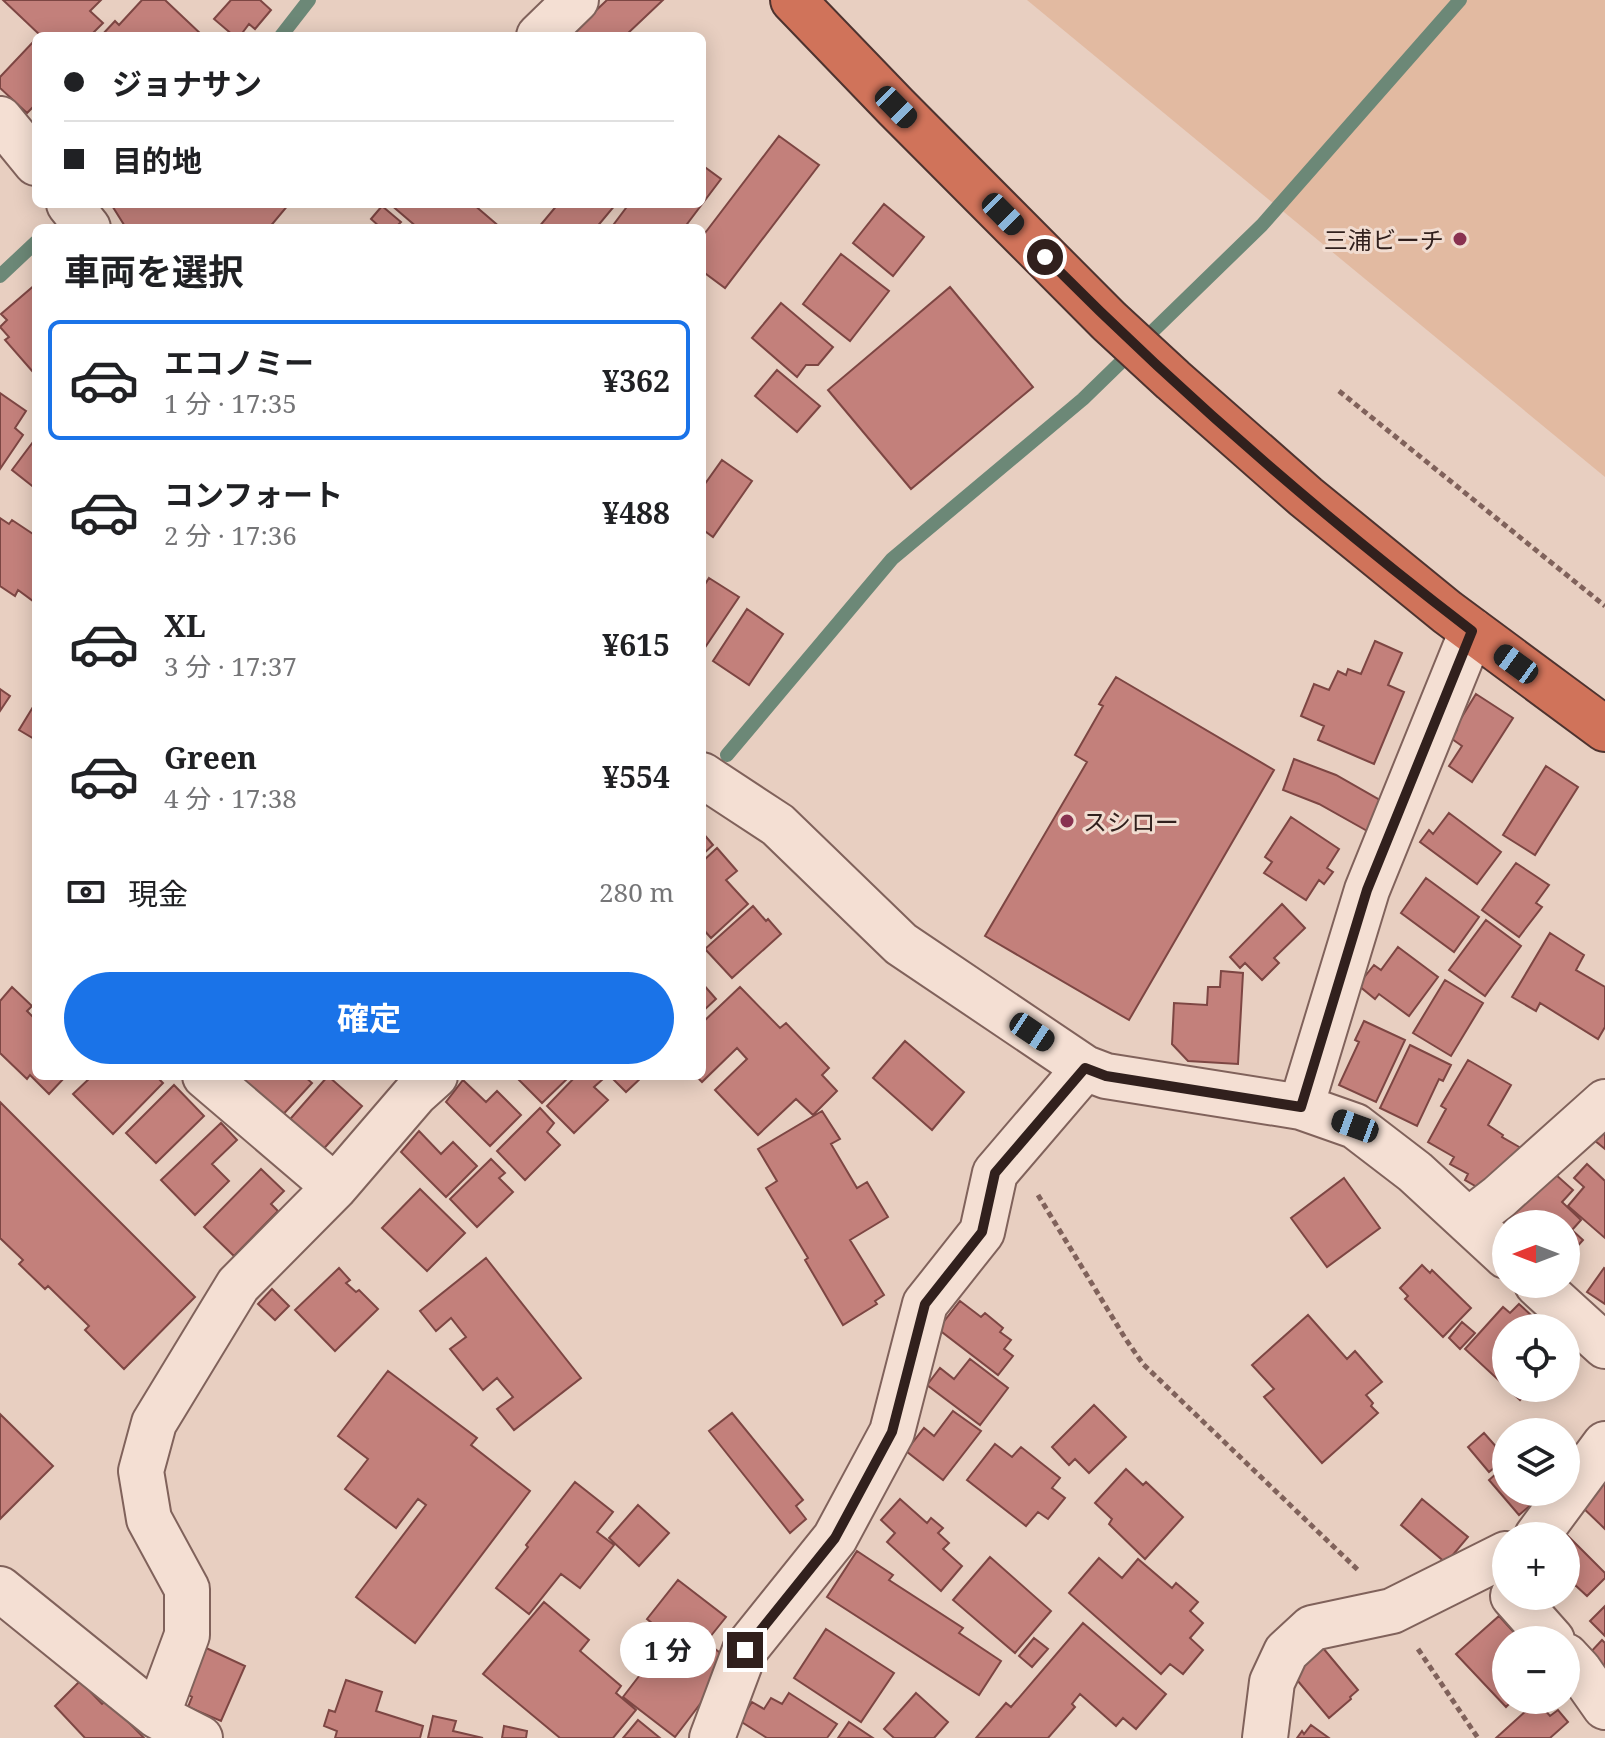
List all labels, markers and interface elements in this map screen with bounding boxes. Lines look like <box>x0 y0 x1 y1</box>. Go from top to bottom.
text: ジョナサン <box>112 63 262 104</box>
car <box>871 82 921 132</box>
text: 目的地 <box>112 140 202 181</box>
car <box>978 189 1028 239</box>
place label: 三浦ビーチ <box>1324 223 1444 256</box>
marker: 三浦ビーチ <box>1451 230 1469 248</box>
route start <box>1027 239 1063 275</box>
text: 車両を選択 <box>64 247 244 296</box>
text: エコノミー <box>164 342 314 383</box>
icon: car <box>68 344 140 416</box>
text: ¥362 <box>602 360 670 401</box>
text: 1 分 · 17:35 <box>164 385 297 421</box>
text: コンフォート <box>164 474 343 515</box>
icon: car <box>68 476 140 548</box>
text: ¥488 <box>602 492 670 533</box>
text: 2 分 · 17:36 <box>164 517 297 553</box>
text: XL <box>164 605 206 646</box>
icon: car <box>68 608 140 680</box>
text: ¥615 <box>602 624 670 665</box>
car <box>1490 640 1542 688</box>
text: 3 分 · 17:37 <box>164 648 297 684</box>
text: Green <box>164 737 257 778</box>
icon: car <box>68 740 140 812</box>
text: ¥554 <box>602 756 670 797</box>
text: 4 分 · 17:38 <box>164 780 297 816</box>
place label: スシロー <box>1083 805 1179 838</box>
marker: スシロー <box>1058 812 1076 830</box>
icon: cash <box>64 870 108 914</box>
text: 現金 <box>128 873 188 914</box>
text: 280 m <box>599 874 674 910</box>
button: 確定 <box>64 972 674 1064</box>
car <box>1005 1009 1059 1055</box>
car <box>1328 1107 1382 1145</box>
north arrow <box>1492 1210 1580 1298</box>
map controls <box>1492 1210 1580 1714</box>
button: locate <box>1492 1314 1580 1402</box>
button: layers <box>1492 1418 1580 1506</box>
button: + <box>1492 1522 1580 1610</box>
callout: 1 分 <box>621 1622 717 1678</box>
button: − <box>1492 1626 1580 1714</box>
text: 1 分 <box>644 1632 692 1668</box>
route end <box>727 1632 763 1668</box>

